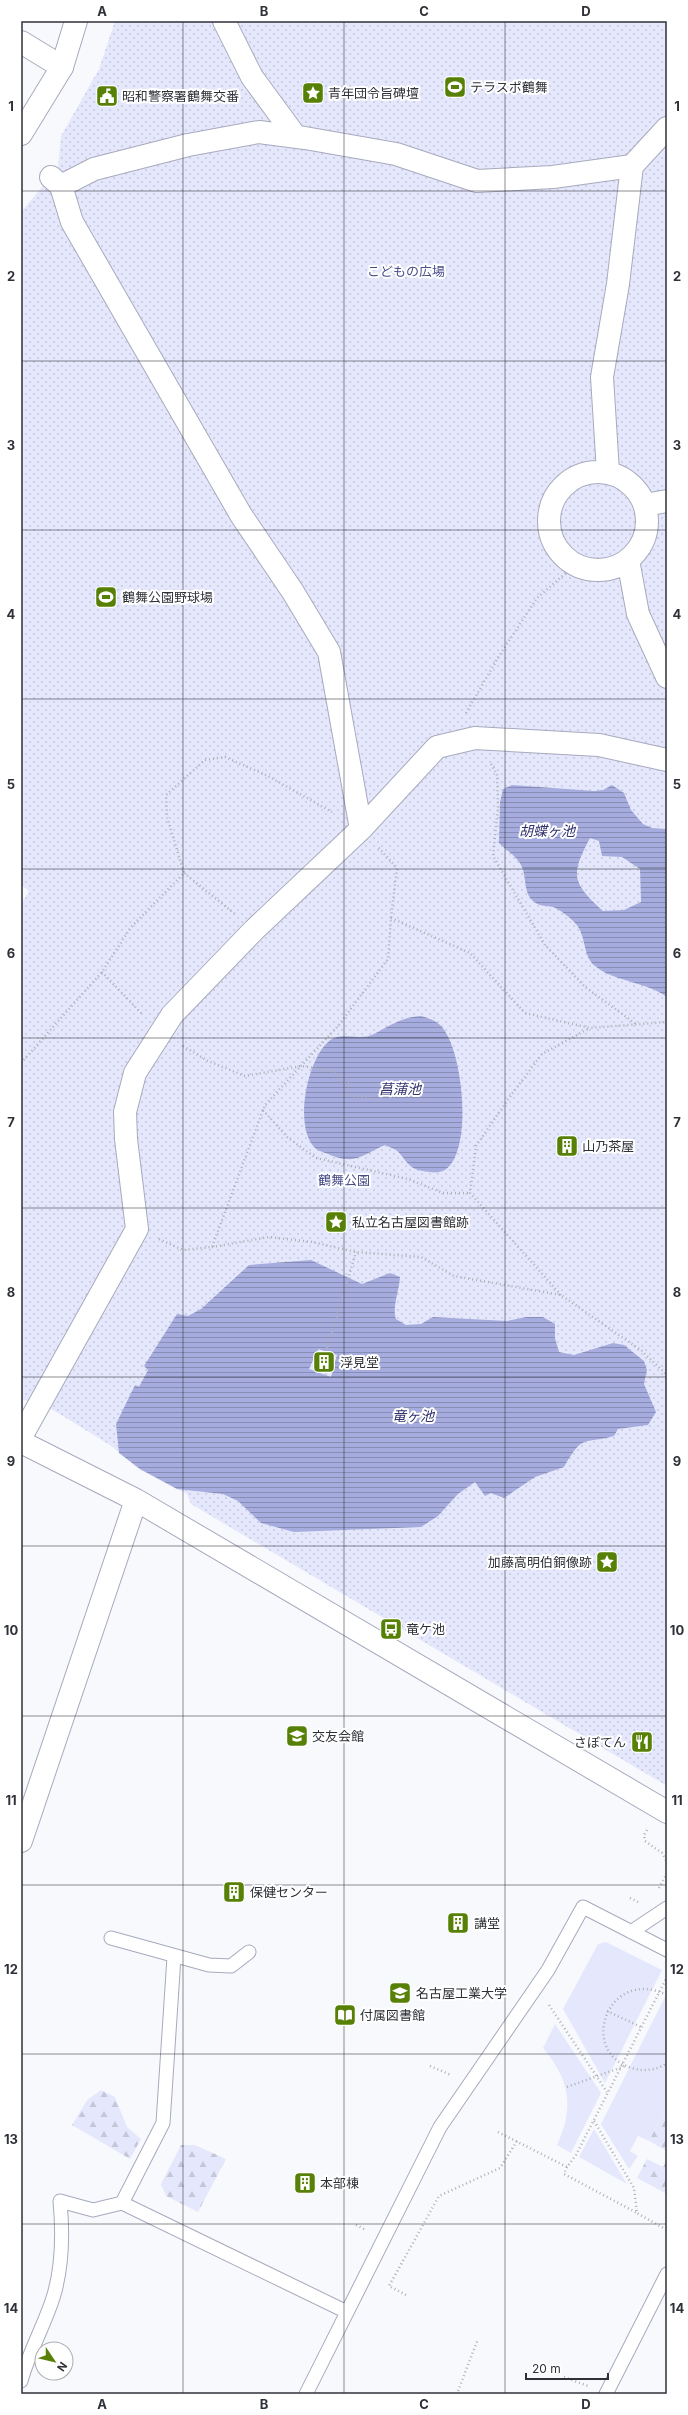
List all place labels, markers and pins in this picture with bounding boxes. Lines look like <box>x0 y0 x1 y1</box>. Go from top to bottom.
sports icon: テラスポ鶴舞 <box>442 74 468 100</box>
place label: テラスポ鶴舞 <box>470 79 548 95</box>
place icon: 青年団令旨碑壇 <box>300 80 326 106</box>
public building icon: 昭和警察署鶴舞交番 <box>94 83 120 109</box>
place label: 青年団令旨碑壇 <box>328 85 419 101</box>
place label: 昭和警察署鶴舞交番 <box>122 88 239 104</box>
sports icon: 鶴舞公園野球場 <box>93 584 119 610</box>
place label: 鶴舞公園野球場 <box>122 589 213 605</box>
building icon: 山乃茶屋 <box>554 1133 580 1159</box>
place label: 山乃茶屋 <box>582 1138 634 1154</box>
place icon: 私立名古屋図書館跡 <box>323 1209 349 1235</box>
place label: 私立名古屋図書館跡 <box>352 1214 469 1230</box>
building icon: 浮見堂 <box>311 1349 337 1375</box>
place label: 浮見堂 <box>340 1354 379 1370</box>
place icon: 加藤高明伯銅像跡 <box>594 1549 620 1575</box>
place label: 加藤高明伯銅像跡 <box>488 1554 592 1570</box>
bus stop icon: 竜ケ池 <box>378 1616 404 1642</box>
place label: 竜ケ池 <box>406 1621 445 1637</box>
school or university icon: 交友会館 <box>284 1723 310 1749</box>
place label: 交友会館 <box>312 1728 364 1744</box>
restaurant icon: さぼてん <box>629 1729 655 1755</box>
place label: さぼてん <box>574 1734 626 1750</box>
building icon: 保健センター <box>221 1879 247 1905</box>
place label: 保健センター <box>250 1884 328 1900</box>
building icon: 講堂 <box>445 1910 471 1936</box>
place label: 講堂 <box>474 1915 500 1931</box>
school or university icon: 名古屋工業大学 <box>387 1980 413 2006</box>
place label: 名古屋工業大学 <box>416 1985 507 2001</box>
library icon: 付属図書館 <box>332 2002 358 2028</box>
place label: 付属図書館 <box>360 2007 425 2023</box>
building icon: 本部棟 <box>292 2170 318 2196</box>
place label: 本部棟 <box>320 2175 359 2191</box>

